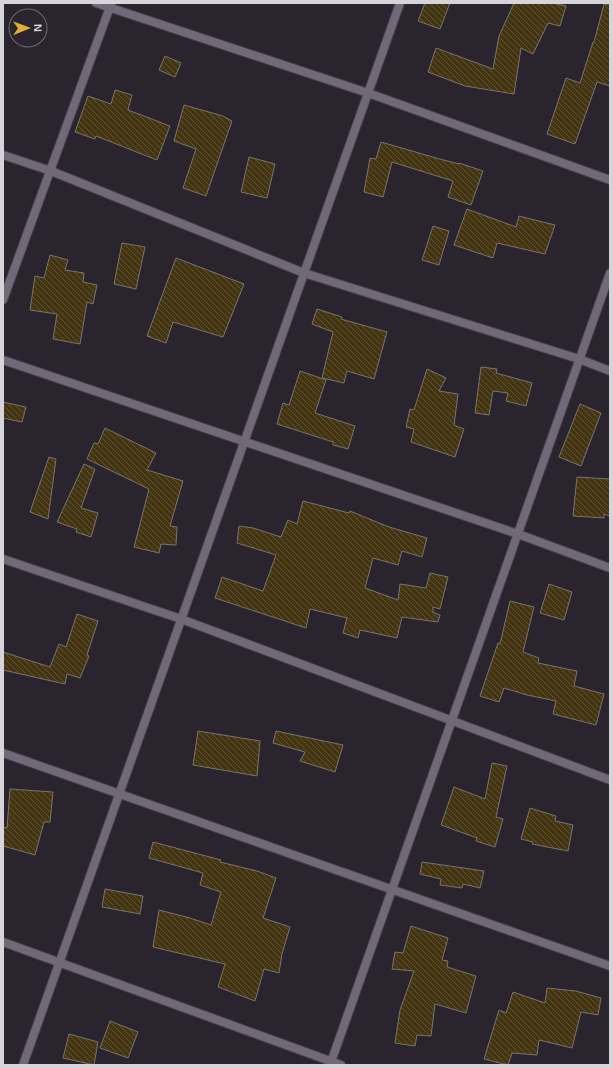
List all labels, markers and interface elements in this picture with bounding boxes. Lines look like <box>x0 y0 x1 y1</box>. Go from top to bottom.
north arrow <box>8 8 48 48</box>
text: N <box>32 24 44 32</box>

